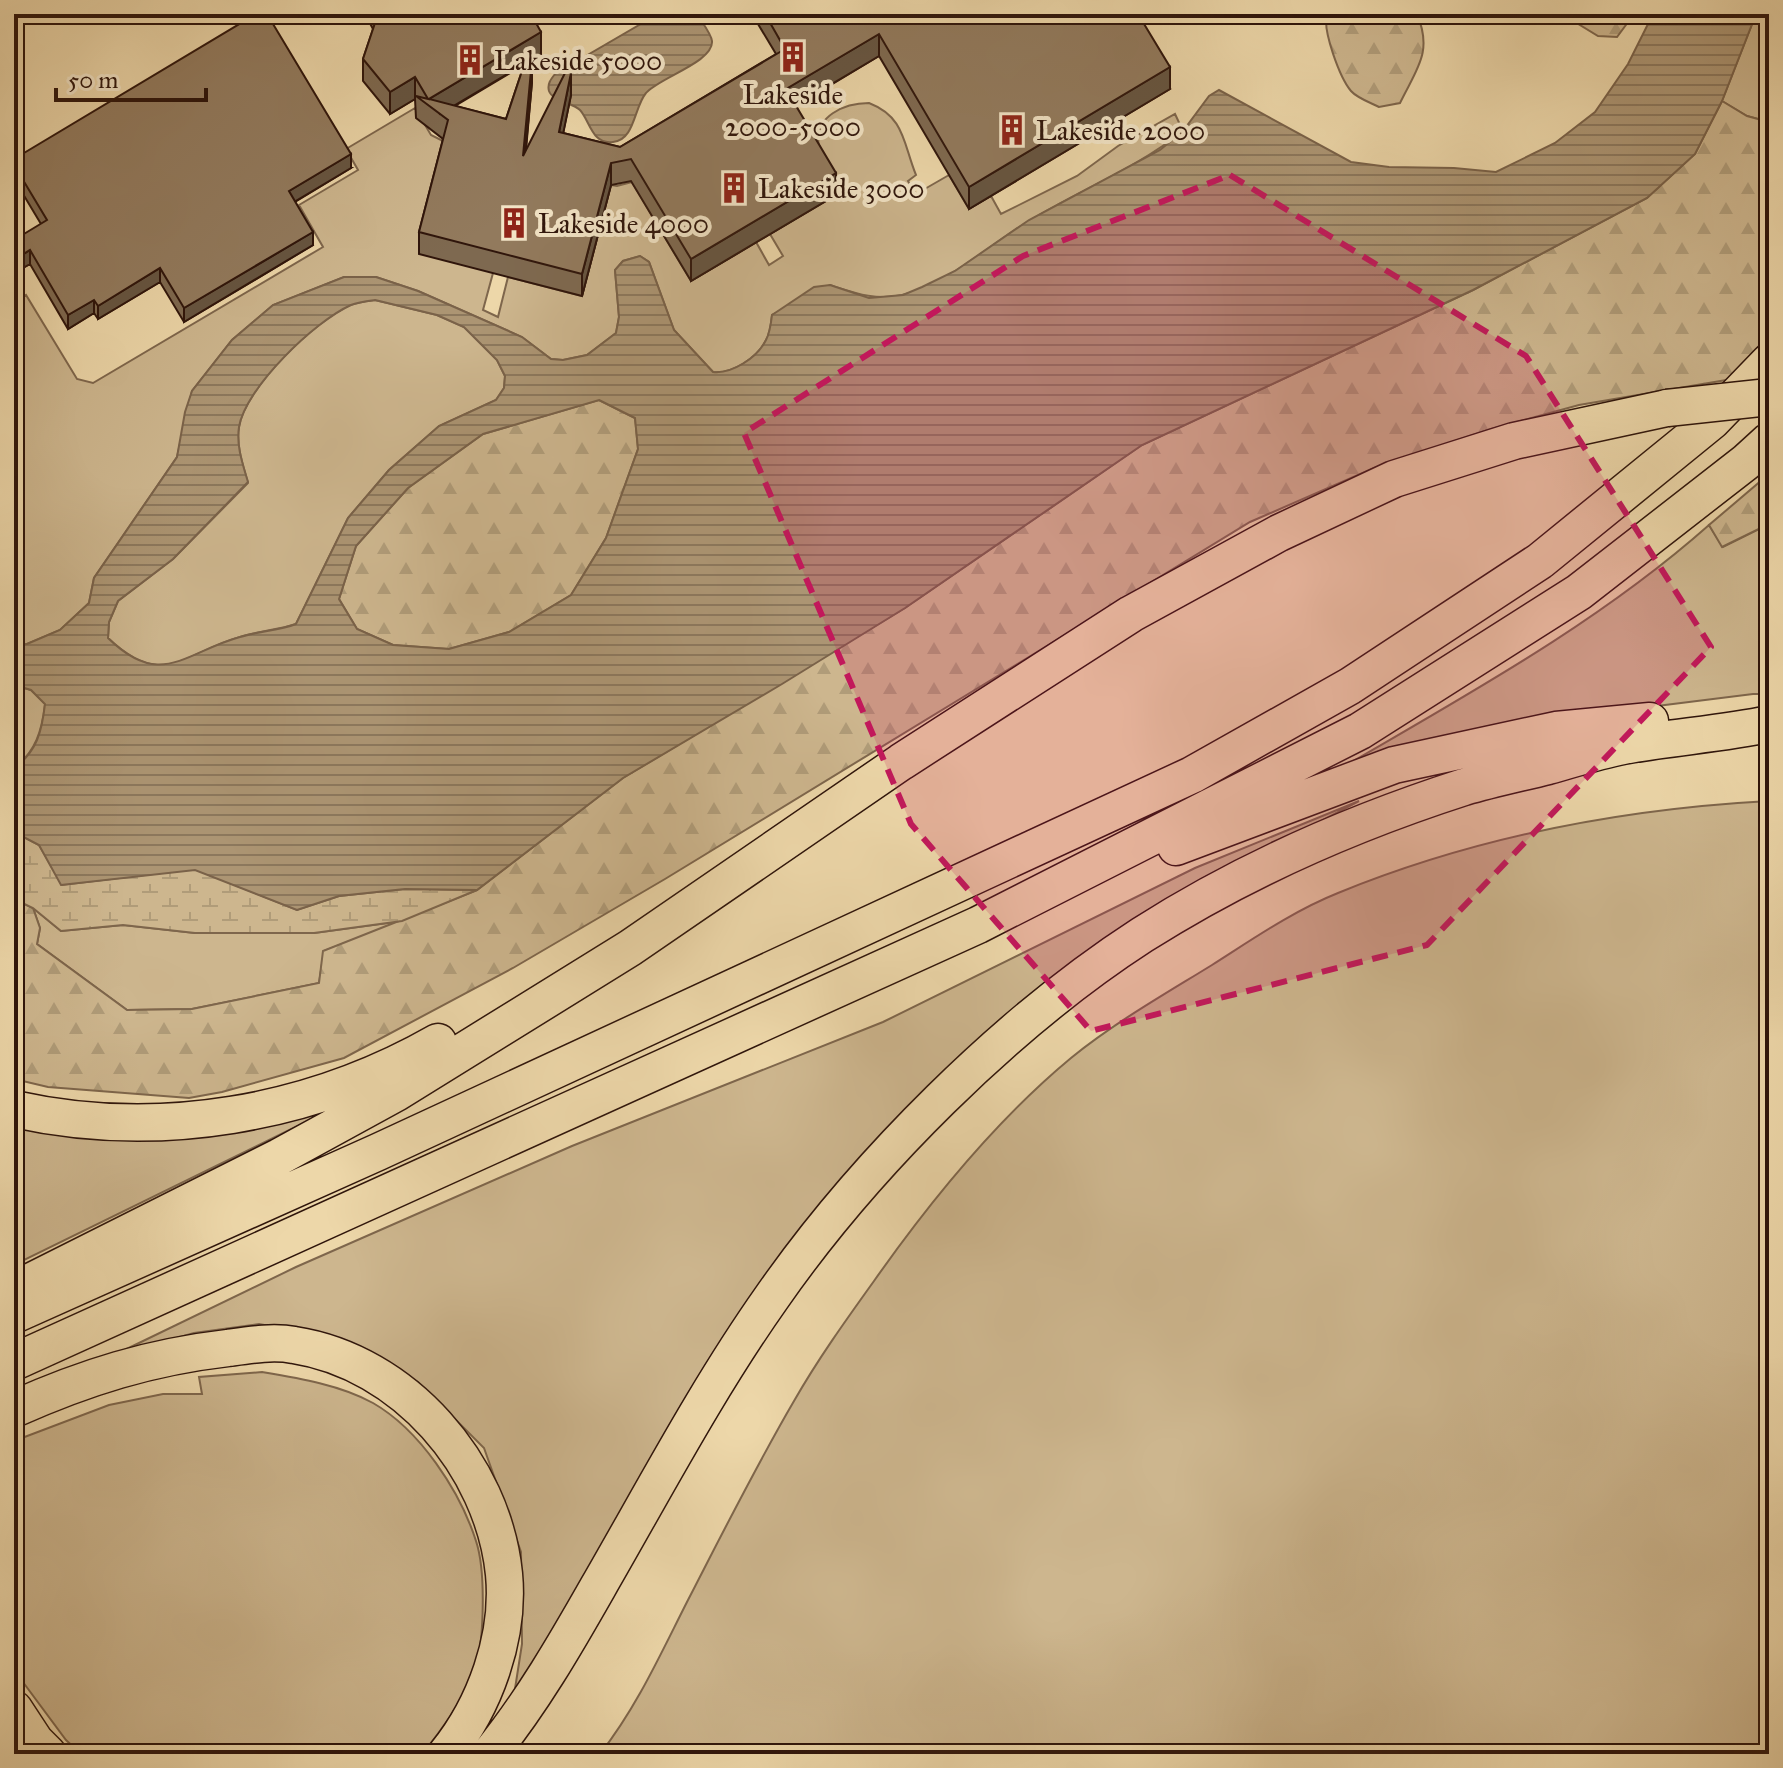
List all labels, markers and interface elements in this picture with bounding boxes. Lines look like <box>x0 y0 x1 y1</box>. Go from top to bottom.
building icon: Lakeside 2000-5000 <box>776 40 810 74</box>
building icon: Lakeside 5000 <box>453 43 487 77</box>
place label: Lakeside 5000 <box>494 43 662 78</box>
scale bar <box>56 52 206 102</box>
text: 50 m <box>68 65 118 95</box>
place label: Lakeside 2000-5000 <box>725 77 861 144</box>
building icon: Lakeside 2000 <box>995 113 1029 147</box>
place label: Lakeside 2000 <box>1036 113 1205 148</box>
building icon: Lakeside 3000 <box>717 171 751 205</box>
place label: Lakeside 3000 <box>758 171 925 206</box>
building icon: Lakeside 4000 <box>497 206 531 240</box>
place label: Lakeside 4000 <box>538 206 709 241</box>

